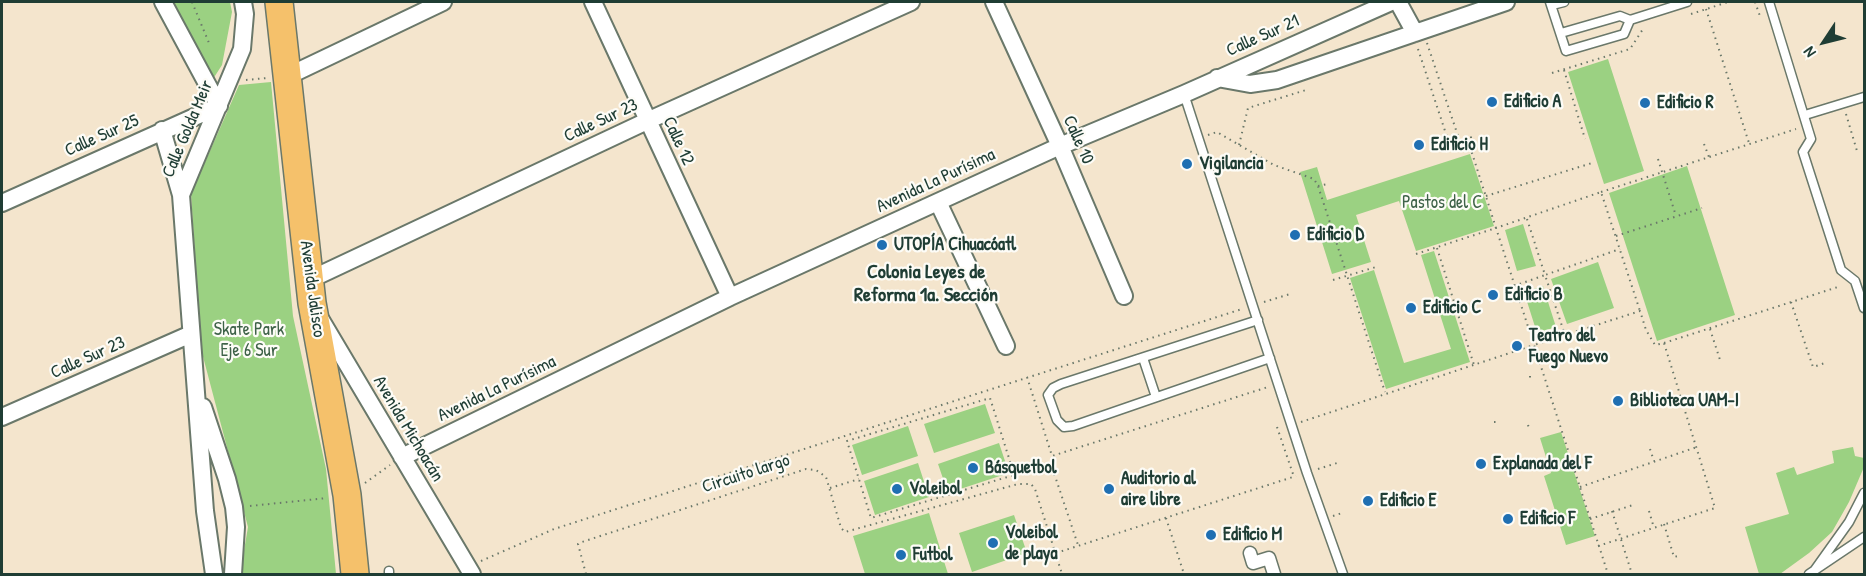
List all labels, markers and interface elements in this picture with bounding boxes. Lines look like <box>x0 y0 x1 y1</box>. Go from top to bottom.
street label: Calle Sur 21 <box>1223 10 1303 62</box>
north arrow <box>1794 12 1854 72</box>
text: N <box>1798 43 1821 62</box>
street label: Calle Golda Meir <box>158 77 218 181</box>
place label: Edificio A <box>1504 91 1561 113</box>
place label: Edificio R <box>1657 92 1714 114</box>
street label: Calle Sur 23 <box>561 95 641 147</box>
marker: Edificio A <box>1485 95 1499 109</box>
marker: Edificio R <box>1638 96 1652 110</box>
street label: Calle Sur 25 <box>62 110 142 162</box>
street label: Calle 12 <box>657 113 699 169</box>
street label: Calle 10 <box>1058 113 1098 167</box>
place label: Edificio H <box>1431 134 1488 156</box>
marker: Edificio H <box>1412 138 1426 152</box>
street label: Avenida La Purísima <box>873 144 999 218</box>
place label: Vigilancia <box>1199 153 1263 175</box>
marker: Vigilancia <box>1180 157 1194 171</box>
park label: Pastos del C <box>1402 192 1482 214</box>
place label: Edificio D <box>1307 224 1364 246</box>
marker: Edificio D <box>1288 228 1302 242</box>
place label: UTOPÍA Cihuacóatl <box>894 234 1016 256</box>
marker: UTOPÍA Cihuacóatl <box>875 238 889 252</box>
street label: Avenida Jalisco <box>295 239 329 339</box>
district label: Colonia Leyes de Reforma 1a. Sección <box>854 261 998 308</box>
place label: Edificio B <box>1505 284 1563 306</box>
marker: Edificio B <box>1486 288 1500 302</box>
place label: Edificio C <box>1423 297 1481 319</box>
marker: Edificio C <box>1404 301 1418 315</box>
park label: Skate Park Eje 6 Sur <box>214 319 284 362</box>
place label: Teatro del Fuego Nuevo <box>1529 325 1608 368</box>
street label: Calle Sur 23 <box>48 332 128 384</box>
marker: Teatro del Fuego Nuevo <box>1510 339 1524 353</box>
street label: Avenida La Purísima <box>435 351 559 427</box>
street label: Avenida Michoacán <box>368 372 448 486</box>
place label: Biblioteca UAM-I <box>1630 390 1739 412</box>
marker: Biblioteca UAM-I <box>1611 394 1625 408</box>
street label: Circuito largo <box>700 450 792 498</box>
place label: Explanada del F <box>1493 453 1592 475</box>
place label: Básquetbol <box>985 457 1056 479</box>
marker: Explanada del F <box>1474 457 1488 471</box>
marker: Básquetbol <box>966 461 980 475</box>
place label: Auditorio al aire libre <box>1121 468 1196 510</box>
place label: Voleibol <box>909 478 962 500</box>
marker: Voleibol <box>890 482 904 496</box>
marker: Auditorio al aire libre <box>1102 482 1116 496</box>
place label: Edificio E <box>1380 490 1437 512</box>
marker: Edificio E <box>1361 494 1375 508</box>
place label: Edificio F <box>1520 508 1575 530</box>
marker: Edificio F <box>1501 512 1515 526</box>
place label: Voleibol de playa <box>1005 522 1058 564</box>
place label: Edificio M <box>1223 524 1282 546</box>
marker: Edificio M <box>1204 528 1218 542</box>
marker: Voleibol de playa <box>986 536 1000 550</box>
place label: Futbol <box>913 544 953 566</box>
marker: Futbol <box>894 548 908 562</box>

